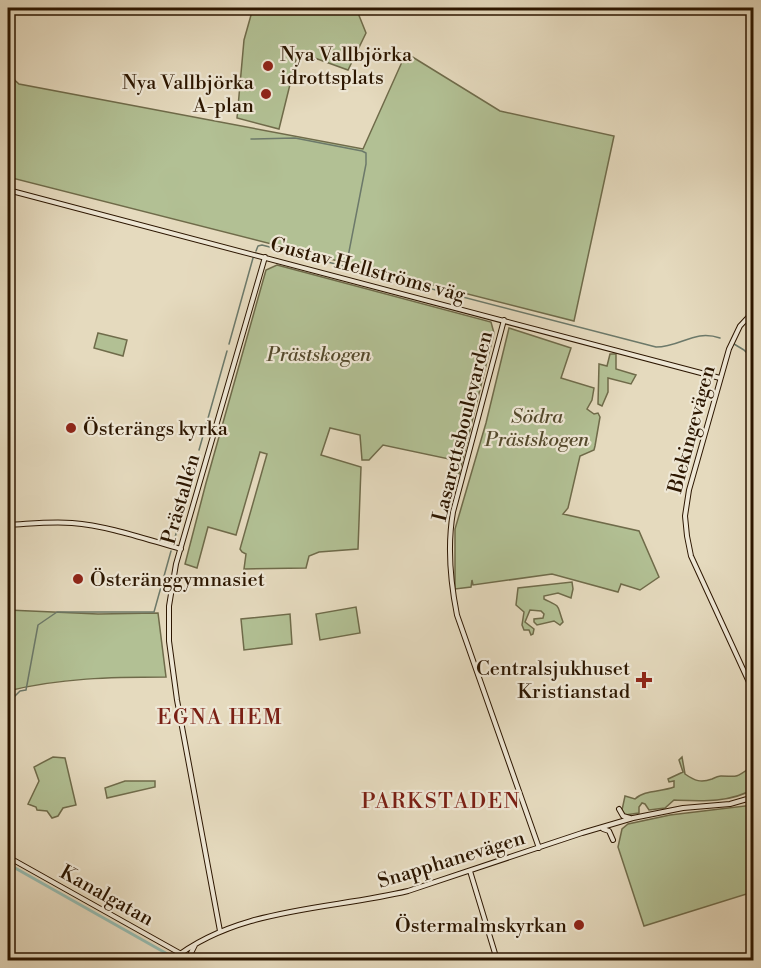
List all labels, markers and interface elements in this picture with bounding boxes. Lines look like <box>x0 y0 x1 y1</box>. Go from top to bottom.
place label: Nya Vallbjörka idrottsplats <box>280 43 413 91</box>
marker: Nya Vallbjörka idrottsplats <box>261 59 275 73</box>
place label: Nya Vallbjörka A-plan <box>122 71 255 119</box>
marker: Nya Vallbjörka A-plan <box>259 87 273 101</box>
street label: Gustav Hellströms väg <box>267 232 468 309</box>
street label: Lasarettsboulevarden <box>428 328 499 524</box>
park label: Prästskogen <box>266 343 372 368</box>
street label: Blekingevägen <box>663 363 722 497</box>
park label: Södra Prästskogen <box>484 405 590 453</box>
place label: Österängs kyrka <box>83 416 229 442</box>
marker: Österängs kyrka <box>64 421 78 435</box>
street label: Prästallén <box>157 451 206 547</box>
place label: Österänggymnasiet <box>90 567 265 593</box>
marker: Österänggymnasiet <box>71 572 85 586</box>
place label: Centralsjukhuset Kristianstad <box>476 657 631 705</box>
marker: Centralsjukhuset Kristianstad <box>635 671 653 689</box>
district label: EGNA HEM <box>157 705 283 731</box>
district label: PARKSTADEN <box>361 789 521 815</box>
street label: Snapphanevägen <box>375 826 528 895</box>
street label: Kanalgatan <box>55 860 158 932</box>
place label: Östermalmskyrkan <box>395 913 567 939</box>
marker: Östermalmskyrkan <box>572 918 586 932</box>

